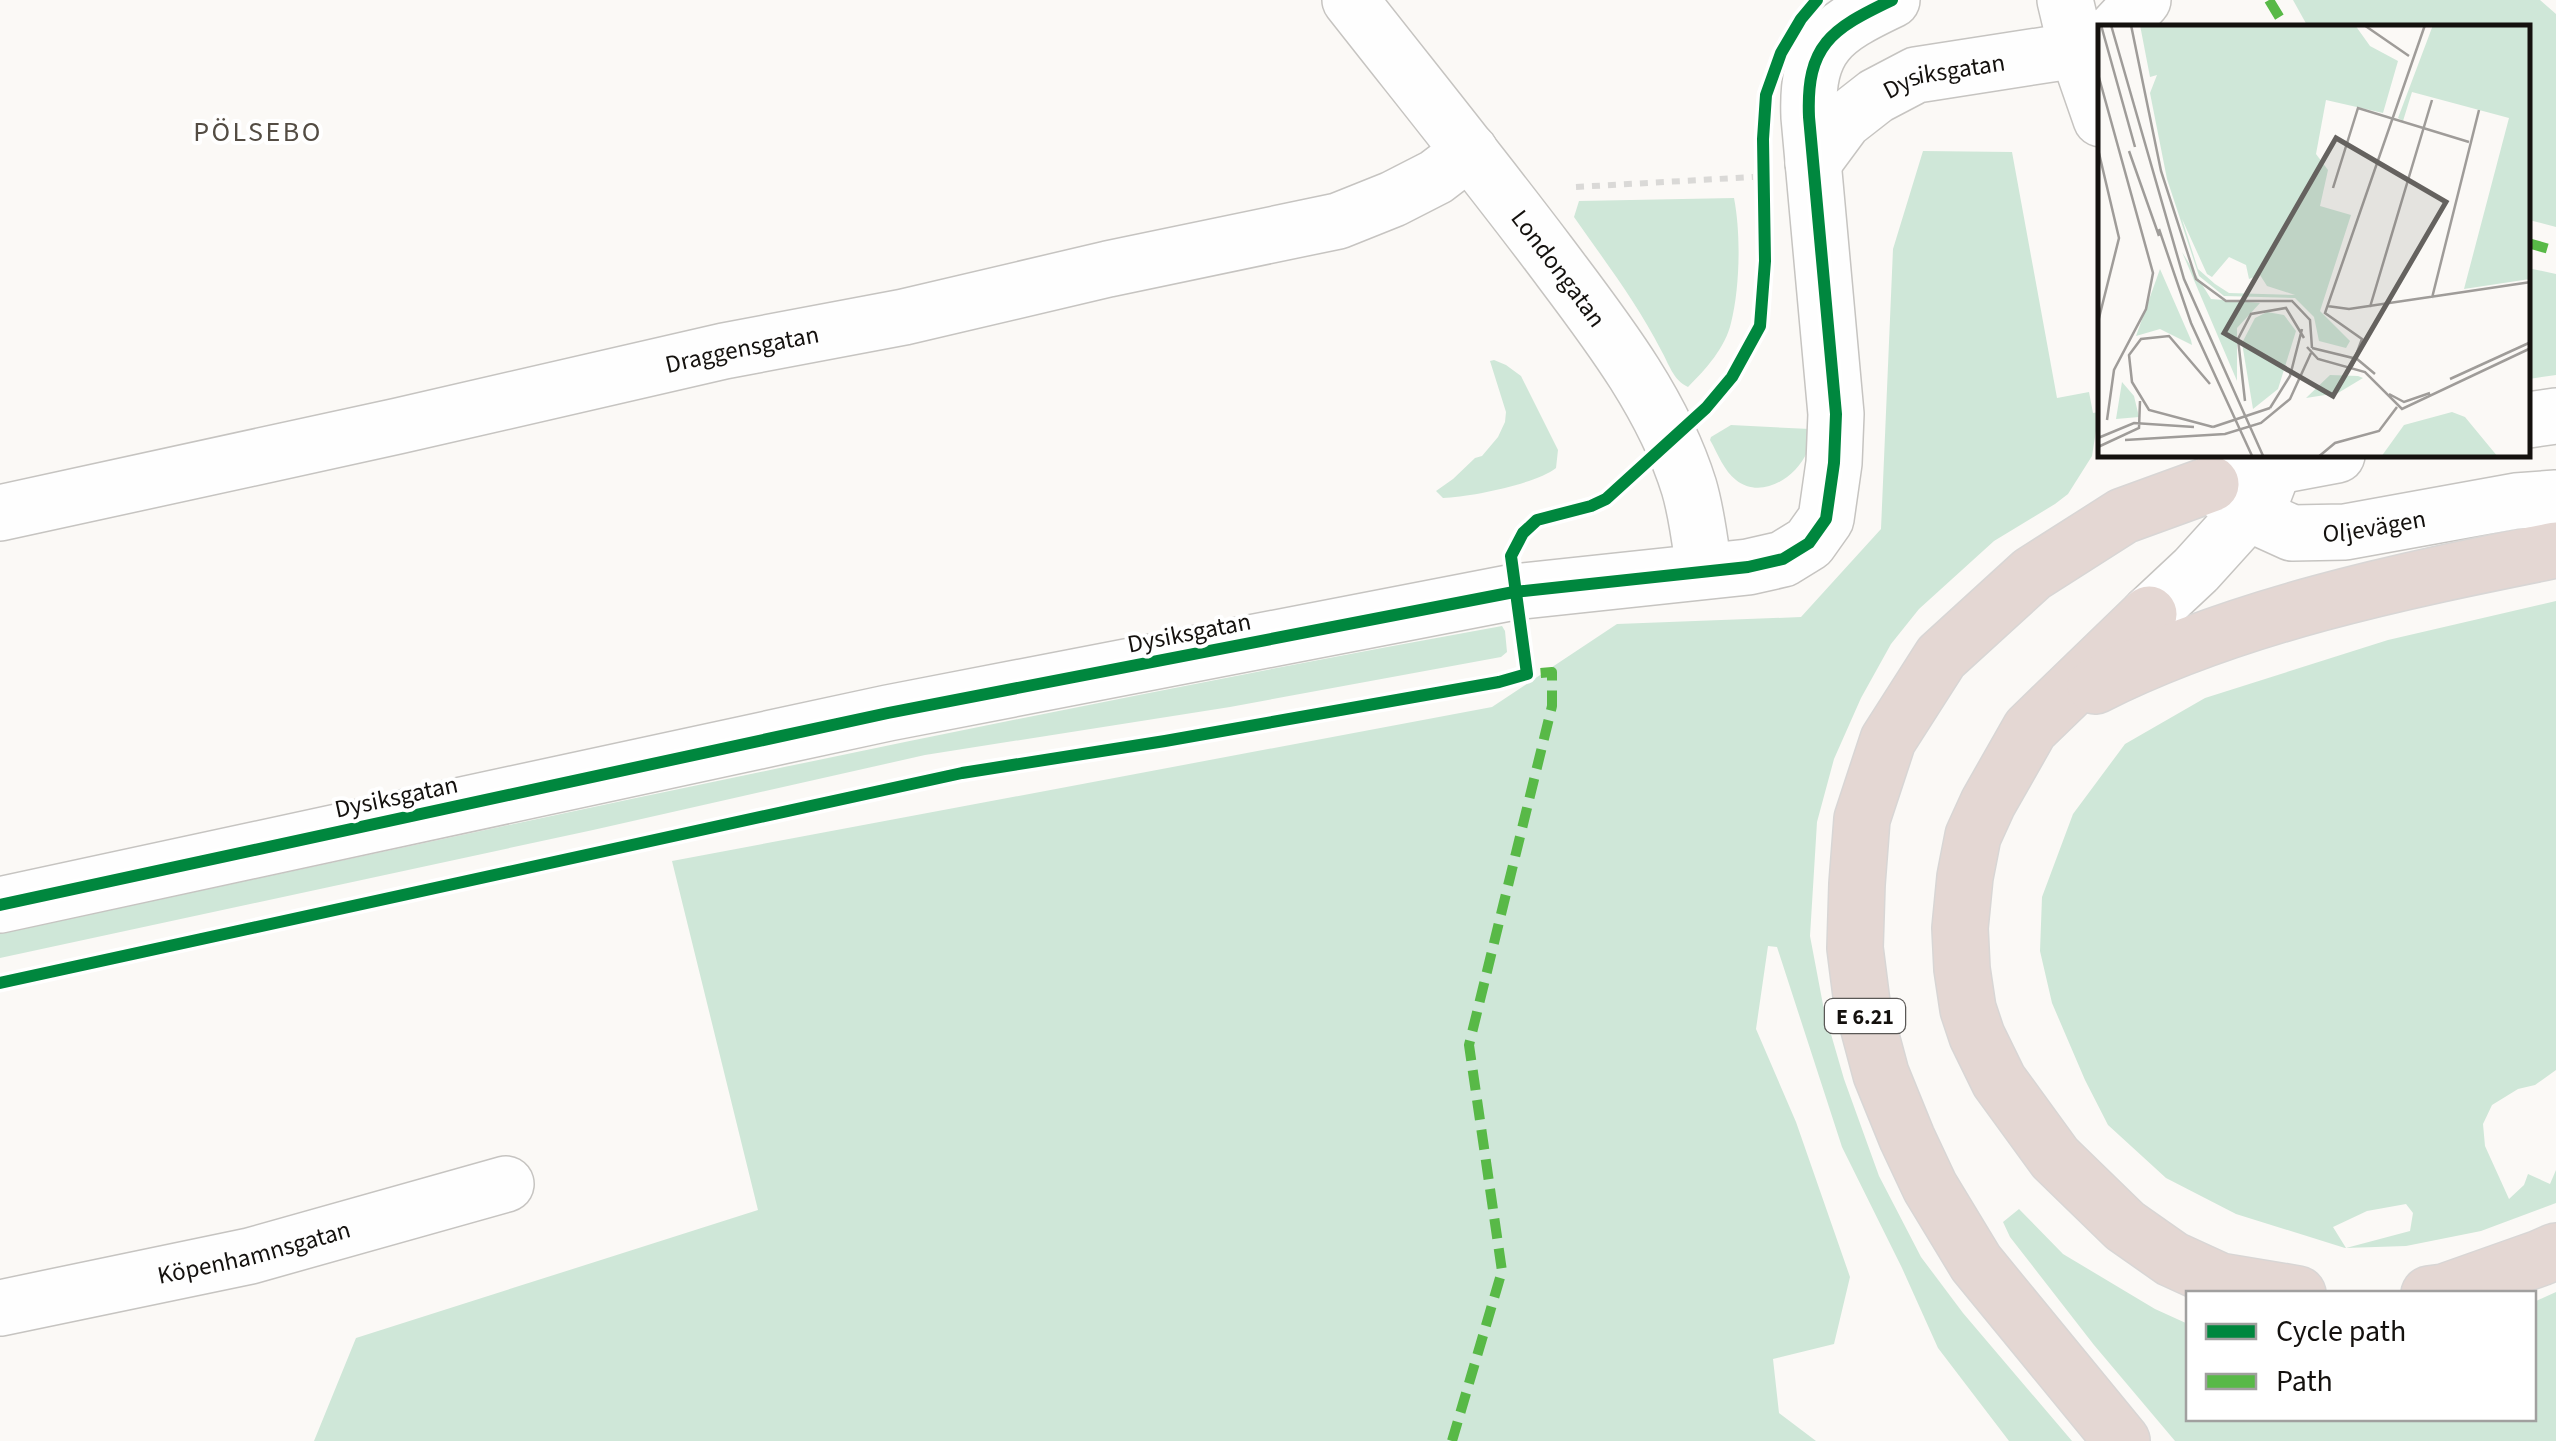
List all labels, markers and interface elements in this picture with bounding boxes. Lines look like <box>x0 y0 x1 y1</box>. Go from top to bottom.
inset map <box>2098 25 2531 458</box>
street label: Dysiksgatan <box>1877 44 2008 108</box>
district label: PÖLSEBO <box>193 112 323 152</box>
street label: Londongatan <box>1502 202 1614 335</box>
street label: Draggensgatan <box>662 316 822 383</box>
street label: Oljevägen <box>2322 501 2429 551</box>
street label: Dysiksgatan <box>1124 603 1254 663</box>
street label: Dysiksgatan <box>331 766 461 828</box>
road number: E 6.21 <box>1825 999 1905 1033</box>
street label: Köpenhamnsgatan <box>154 1212 355 1294</box>
legend <box>2186 1291 2536 1421</box>
text: Cycle path <box>2276 1310 2406 1353</box>
text: Path <box>2276 1360 2333 1403</box>

